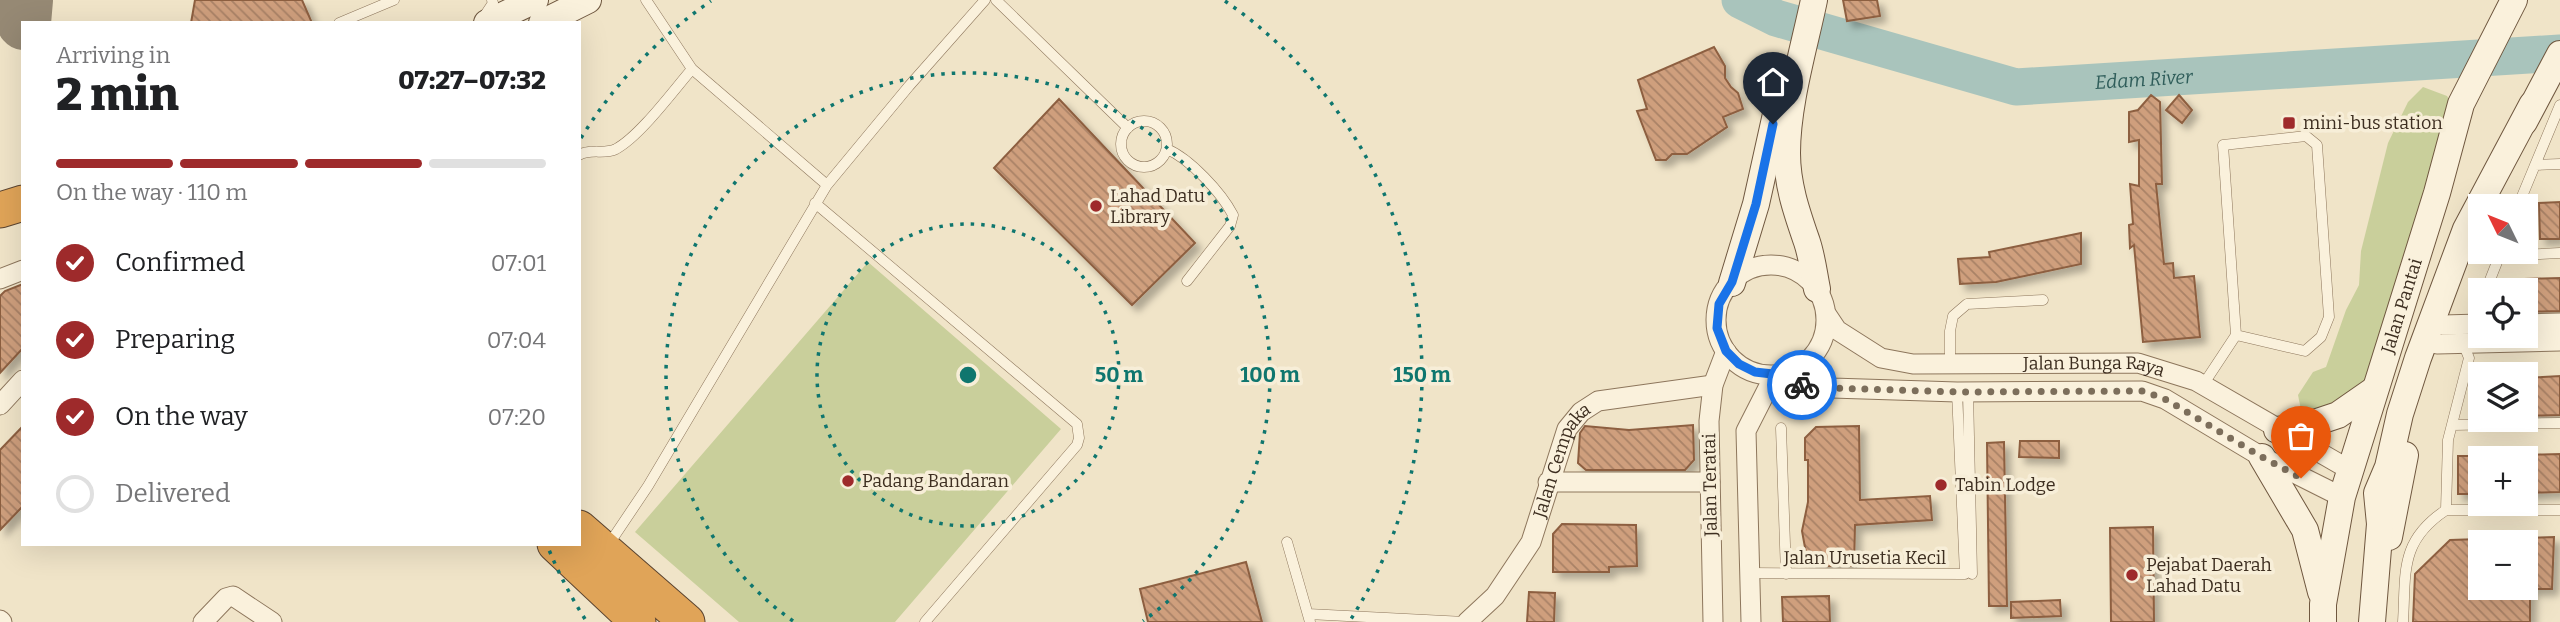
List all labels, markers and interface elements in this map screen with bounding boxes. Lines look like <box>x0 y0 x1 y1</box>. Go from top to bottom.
text: Arriving in <box>56 41 170 69</box>
pin <box>1743 52 1803 124</box>
icon: home <box>1754 63 1792 101</box>
water label: Edam River <box>2094 64 2195 94</box>
text: 07:27–07:32 <box>398 65 546 96</box>
text: 2 min <box>56 67 179 122</box>
place label: mini-bus station <box>2303 112 2443 134</box>
marker: mini-bus station <box>2281 115 2297 131</box>
text: On the way · 110 m <box>56 178 248 206</box>
place label: Lahad Datu Library <box>1110 185 1205 228</box>
north arrow <box>2468 194 2538 264</box>
map controls <box>2468 194 2538 600</box>
marker: Lahad Datu Library <box>1088 198 1104 214</box>
icon: check <box>56 244 94 282</box>
text: Confirmed <box>115 247 245 278</box>
text: 07:01 <box>491 249 546 277</box>
street label: Jalan Pantai <box>2376 256 2427 357</box>
button: locate <box>2468 278 2538 348</box>
icon: check <box>56 321 94 359</box>
text: Preparing <box>115 324 235 355</box>
text: 07:04 <box>487 326 546 354</box>
courier <box>1767 350 1837 420</box>
street label: Jalan Bunga Raya <box>2022 352 2168 382</box>
text: 50 m <box>1095 362 1143 388</box>
text: 100 m <box>1240 362 1300 388</box>
text: 150 m <box>1393 362 1451 388</box>
button: layers <box>2468 362 2538 432</box>
centre of rings <box>956 363 980 387</box>
icon: bike <box>1783 366 1821 404</box>
icon: check <box>56 398 94 436</box>
street label: Jalan Cempaka <box>1528 398 1595 521</box>
text: On the way <box>115 401 248 432</box>
text: 07:20 <box>488 403 546 431</box>
pin <box>2271 406 2331 478</box>
icon: bag <box>2282 417 2320 455</box>
street label: Jalan Teratai <box>1698 433 1722 538</box>
button: + <box>2468 446 2538 516</box>
place label: Padang Bandaran <box>862 470 1009 492</box>
marker: Padang Bandaran <box>840 473 856 489</box>
place label: Tabin Lodge <box>1955 474 2056 496</box>
marker: Tabin Lodge <box>1933 477 1949 493</box>
text: Delivered <box>115 478 230 509</box>
button: − <box>2468 530 2538 600</box>
street label: Jalan Urusetia Kecil <box>1783 547 1946 569</box>
place label: Pejabat Daerah Lahad Datu <box>2146 554 2272 597</box>
marker: Pejabat Daerah Lahad Datu <box>2124 567 2140 583</box>

